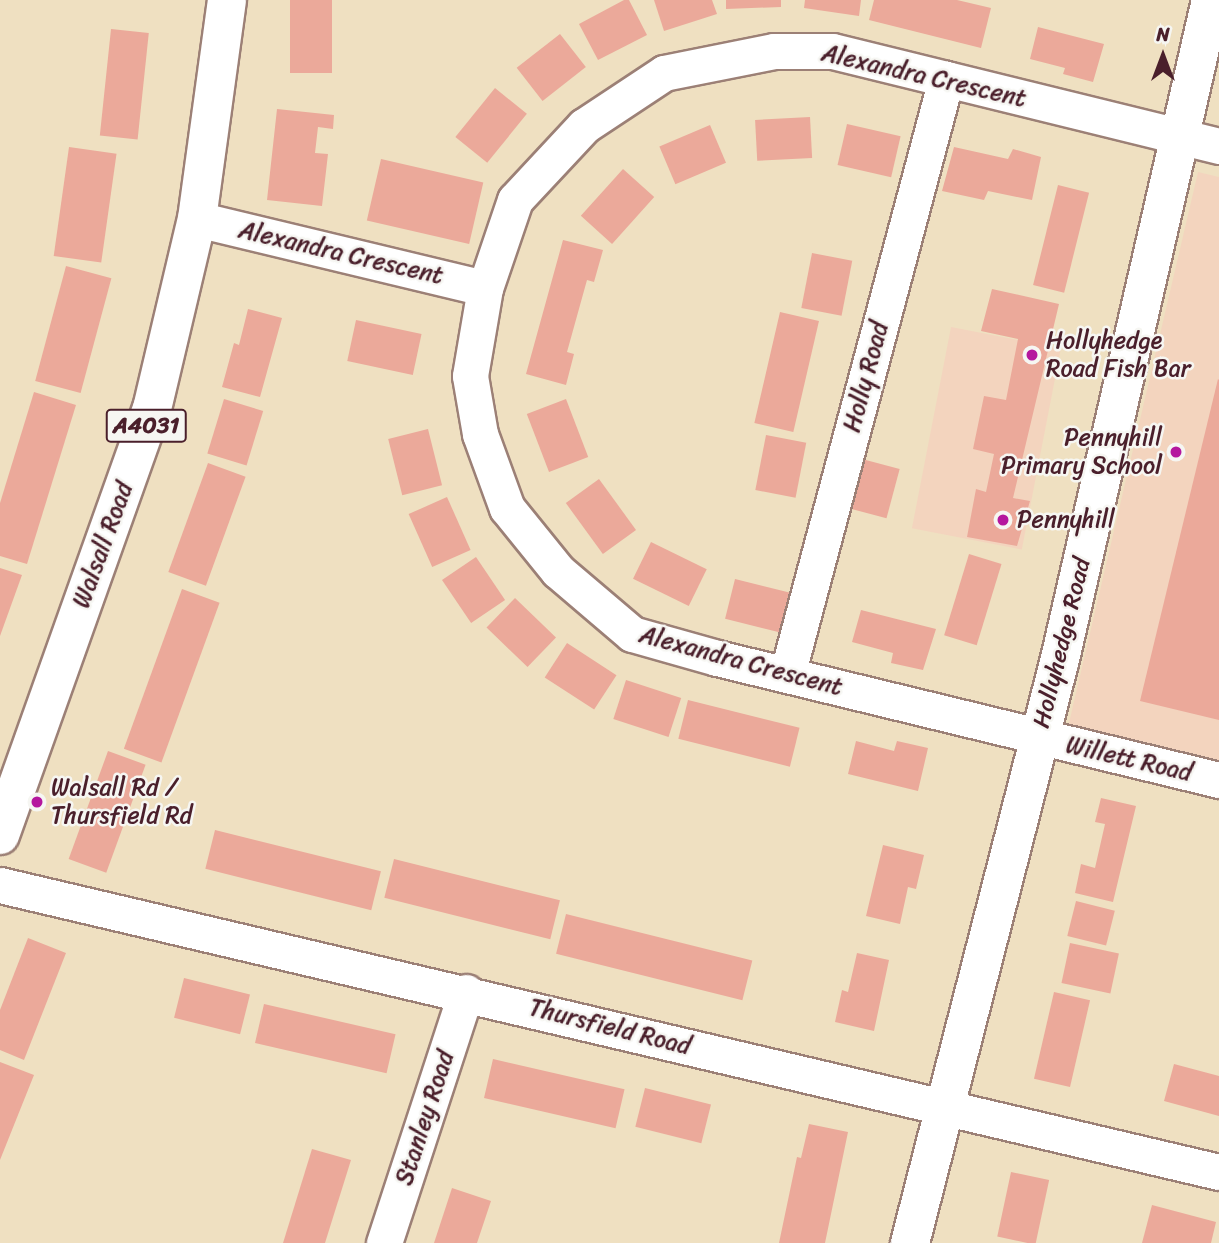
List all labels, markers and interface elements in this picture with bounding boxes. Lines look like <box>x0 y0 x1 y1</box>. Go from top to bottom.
text: N <box>1156 18 1170 51</box>
north arrow <box>1128 21 1198 91</box>
street label: Alexandra Crescent <box>819 38 1029 114</box>
street label: Alexandra Crescent <box>236 215 446 291</box>
street label: Holly Road <box>837 319 895 435</box>
place label: Hollyhedge Road Fish Bar <box>1046 327 1190 383</box>
marker: Hollyhedge Road Fish Bar <box>1024 347 1040 363</box>
road number: A4031 <box>106 406 186 446</box>
place label: Pennyhill Primary School <box>1001 424 1162 480</box>
marker: Pennyhill Primary School <box>1168 444 1184 460</box>
street label: Walsall Road <box>67 478 139 612</box>
place label: Pennyhill <box>1017 506 1115 534</box>
marker: Pennyhill <box>995 512 1011 528</box>
street label: Hollyhedge Road <box>1027 555 1097 731</box>
street label: Alexandra Crescent <box>636 620 846 702</box>
street label: Willett Road <box>1063 730 1195 788</box>
place label: Walsall Rd / Thursfield Rd <box>51 774 193 830</box>
marker: Walsall Rd / Thursfield Rd <box>29 794 45 810</box>
street label: Thursfield Road <box>526 993 694 1061</box>
street label: Stanley Road <box>390 1047 460 1189</box>

